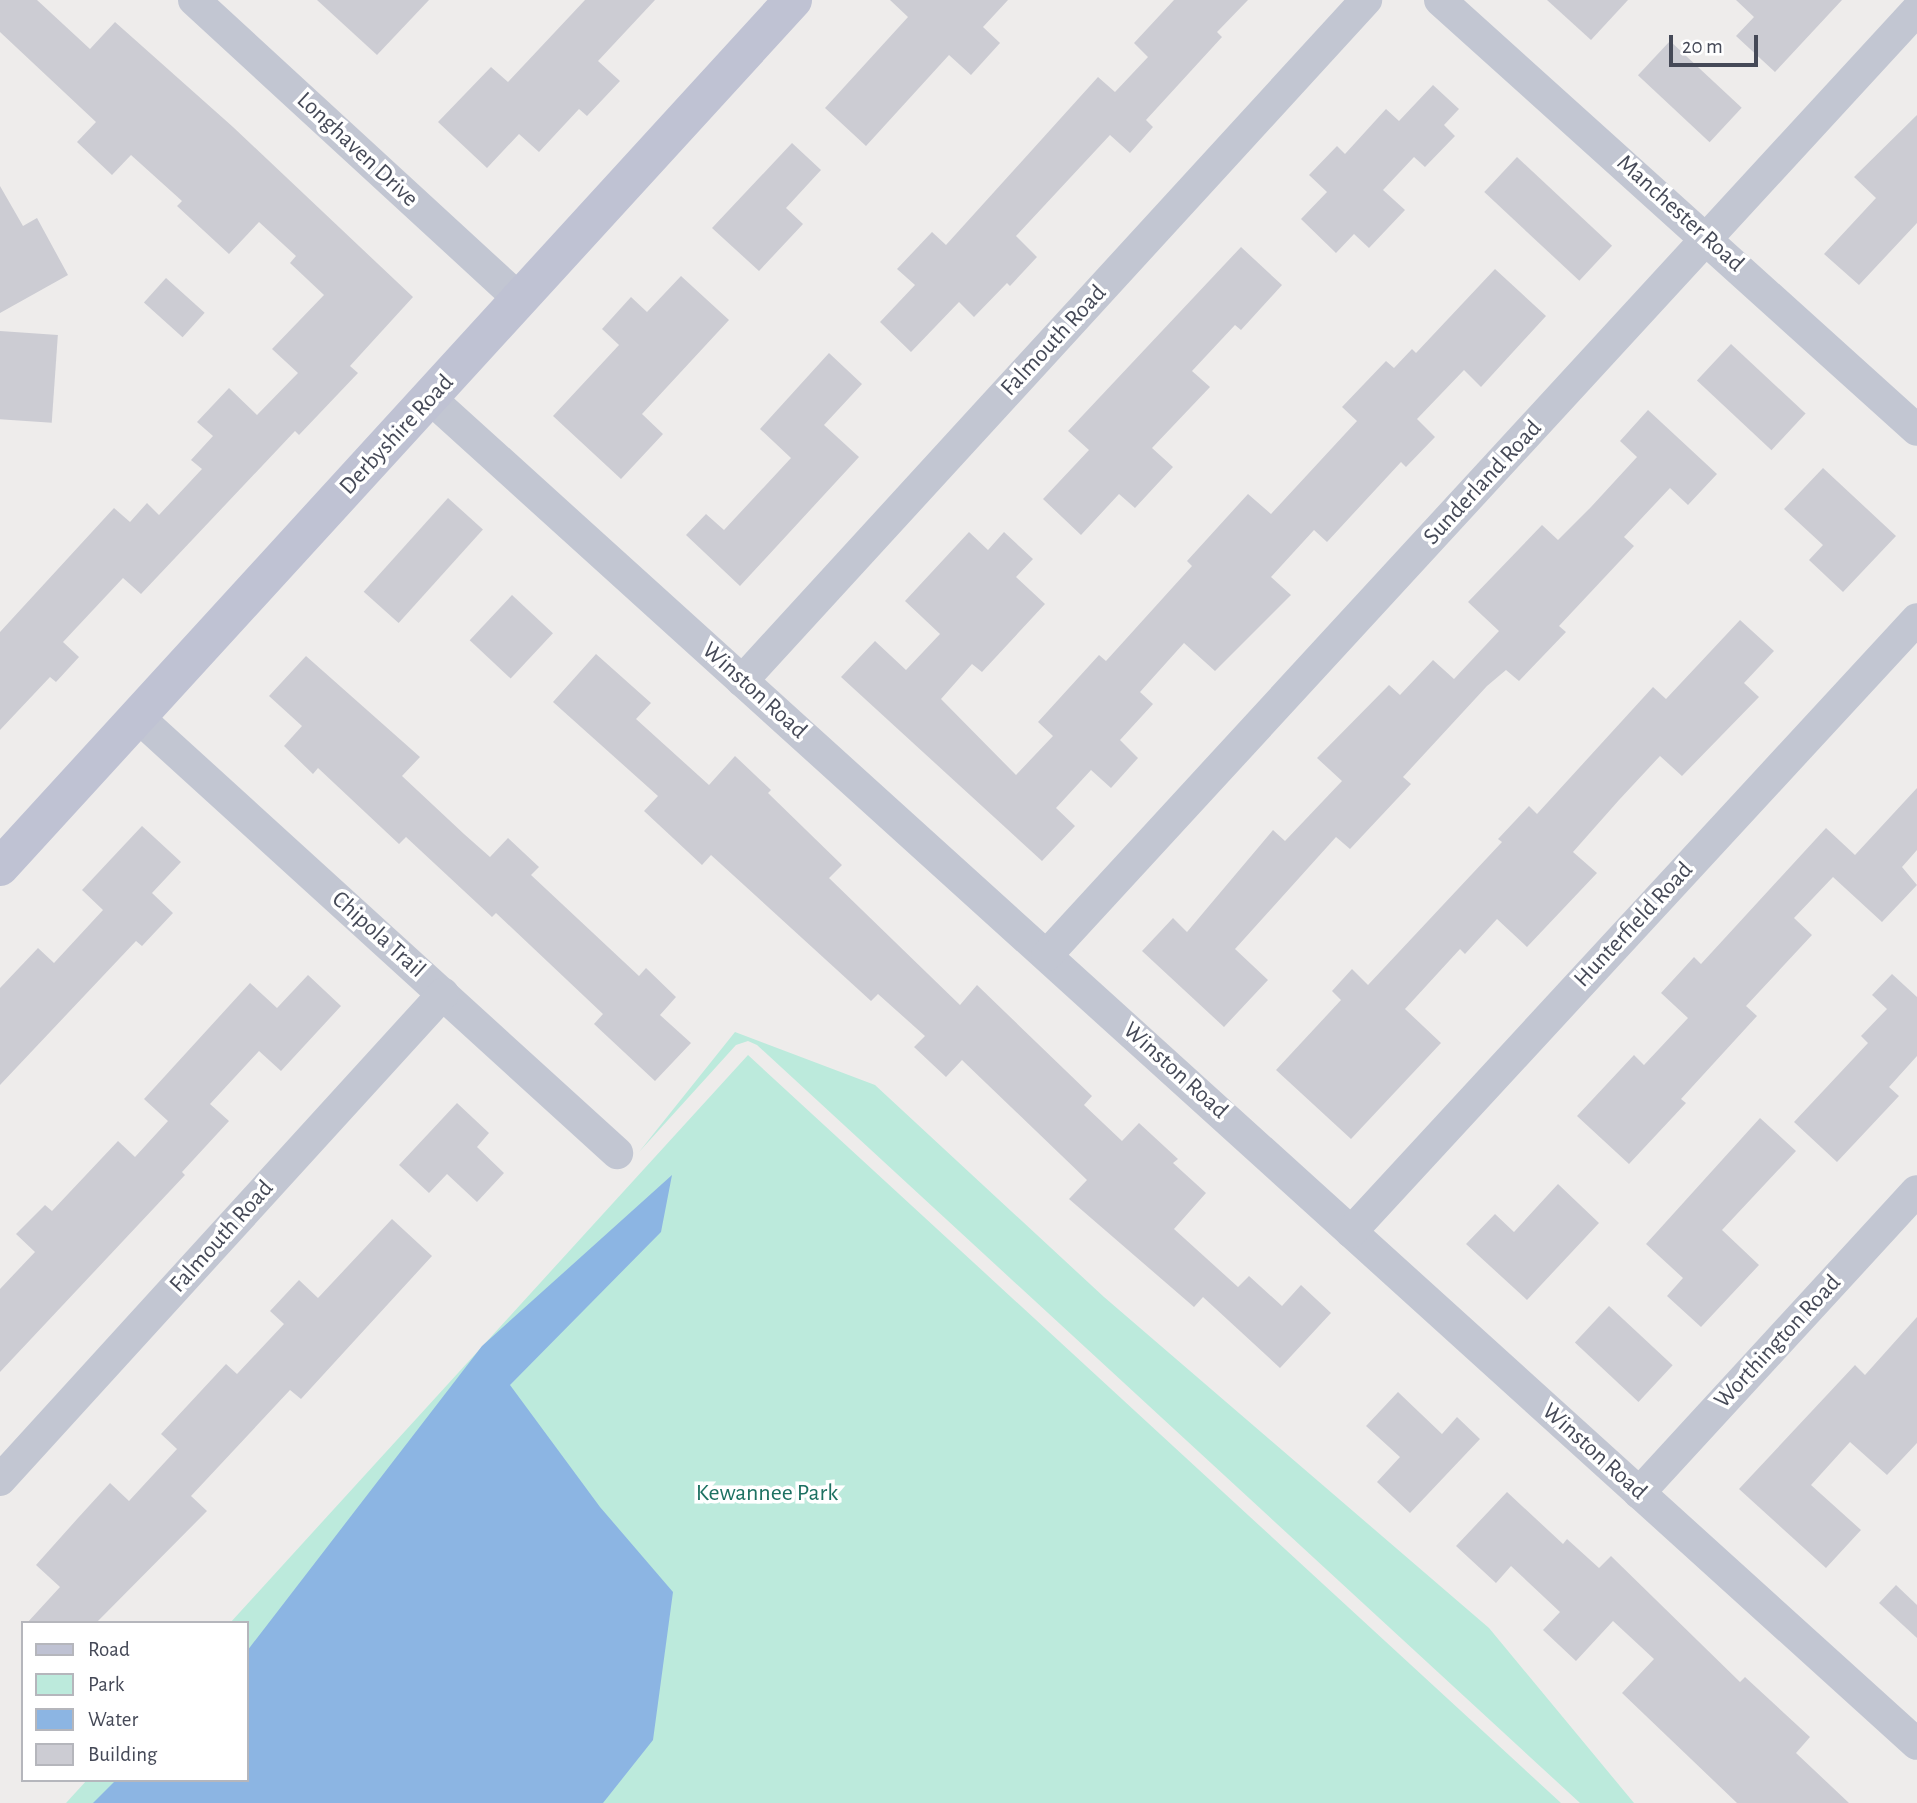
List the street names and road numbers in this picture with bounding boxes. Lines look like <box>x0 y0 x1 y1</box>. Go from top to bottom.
street label: Longhaven Drive <box>290 86 424 214</box>
street label: Manchester Road <box>1610 149 1750 279</box>
street label: Falmouth Road <box>995 279 1113 403</box>
street label: Derbyshire Road <box>334 369 460 501</box>
street label: Sunderland Road <box>1418 415 1548 551</box>
street label: Winston Road <box>696 636 812 746</box>
street label: Hunterfield Road <box>1569 856 1699 994</box>
street label: Chipola Trail <box>325 885 431 985</box>
street label: Winston Road <box>1117 1016 1233 1126</box>
street label: Falmouth Road <box>164 1175 280 1299</box>
street label: Worthington Road <box>1709 1269 1847 1415</box>
street label: Winston Road <box>1536 1397 1652 1507</box>

